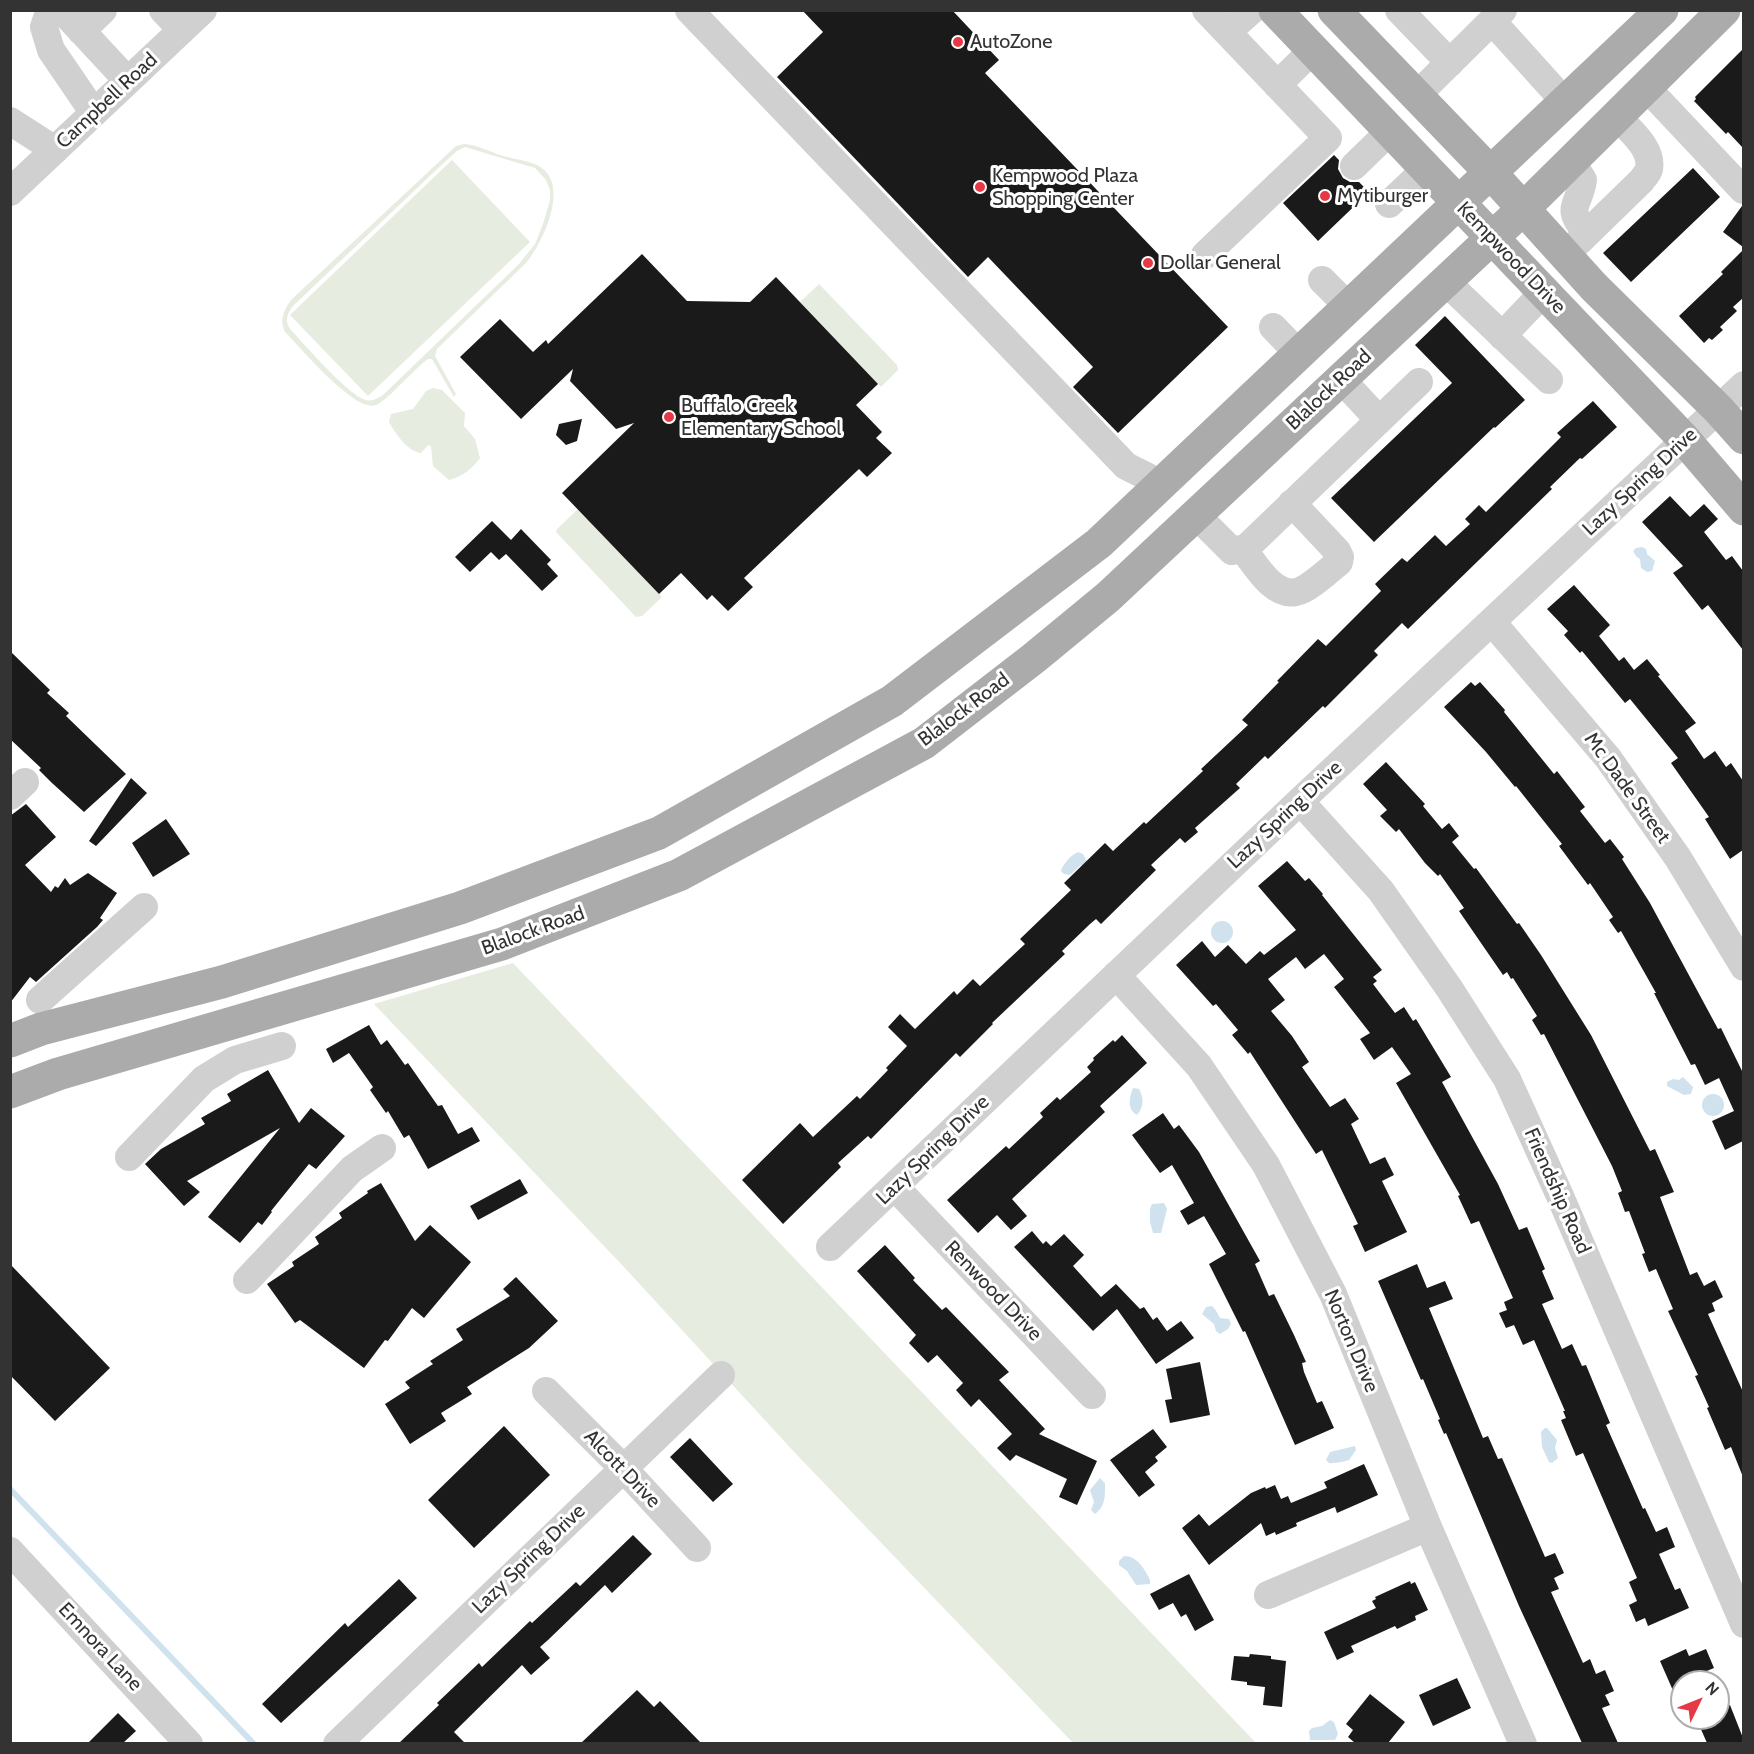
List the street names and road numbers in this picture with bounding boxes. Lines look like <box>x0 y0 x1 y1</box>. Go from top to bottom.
street label: Campbell Road <box>52 48 162 154</box>
street label: Kempwood Drive <box>1452 197 1570 319</box>
street label: Blalock Road <box>1281 345 1377 435</box>
street label: Lazy Spring Drive <box>1578 423 1702 541</box>
street label: Blalock Road <box>914 668 1014 752</box>
street label: Mc Dade Street <box>1579 728 1675 848</box>
street label: Lazy Spring Drive <box>1223 756 1347 874</box>
street label: Blalock Road <box>478 901 588 961</box>
street label: Lazy Spring Drive <box>872 1090 994 1210</box>
street label: Friendship Road <box>1519 1124 1595 1258</box>
street label: Renwood Drive <box>939 1236 1047 1346</box>
street label: Norton Drive <box>1319 1286 1383 1396</box>
street label: Alcott Drive <box>579 1425 665 1513</box>
street label: Lazy Spring Drive <box>468 1499 590 1619</box>
street label: Emnora Lane <box>53 1598 147 1696</box>

